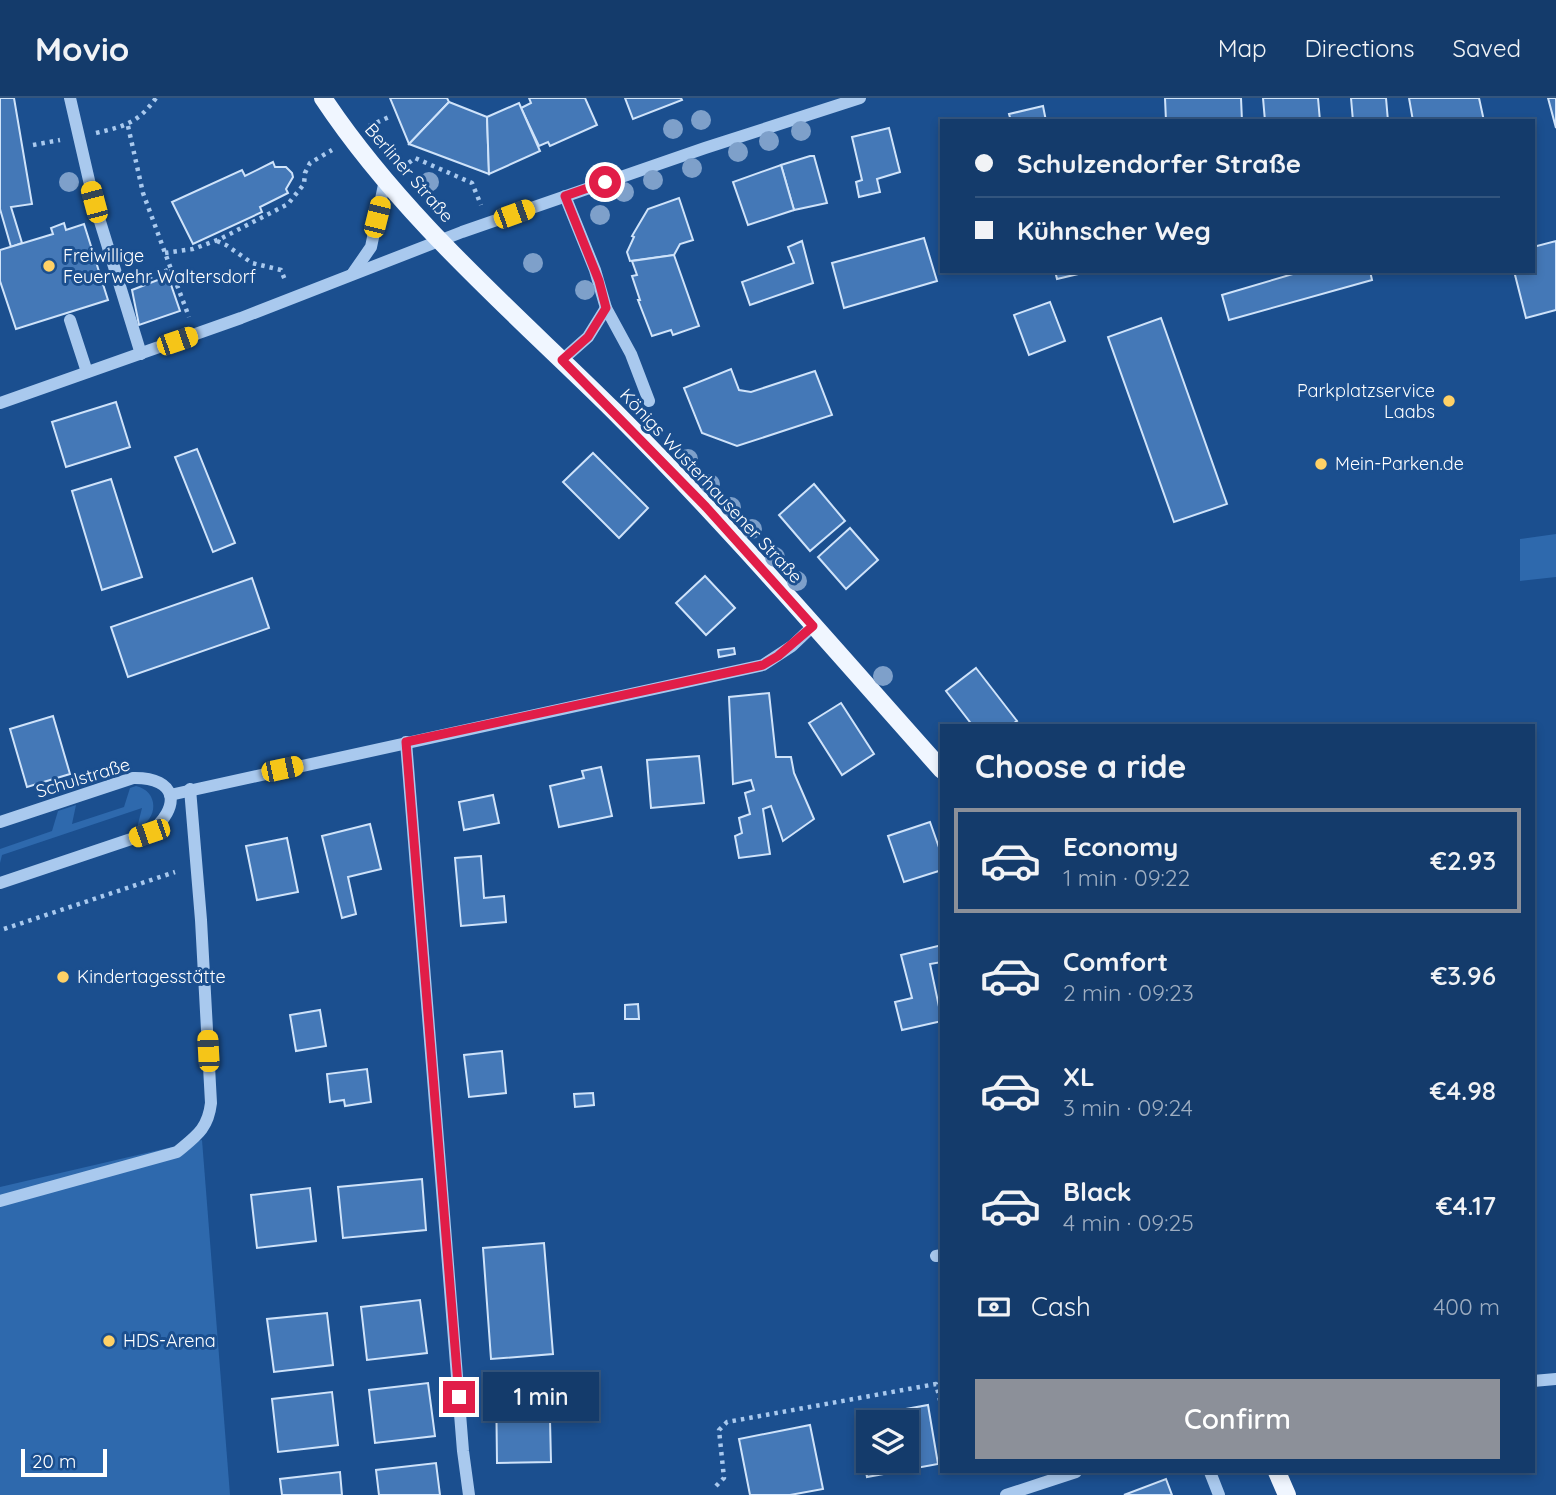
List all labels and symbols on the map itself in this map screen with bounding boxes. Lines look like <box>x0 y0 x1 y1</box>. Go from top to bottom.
street label: Berliner Straße <box>360 118 459 227</box>
route start <box>589 166 621 198</box>
car <box>79 179 110 225</box>
car <box>362 194 393 240</box>
car <box>491 197 538 231</box>
place label: Freiwillige Feuerwehr Waltersdorf <box>63 244 257 288</box>
marker: Freiwillige Feuerwehr Waltersdorf <box>41 258 57 274</box>
car <box>154 324 201 358</box>
place label: Parkplatzservice Laabs <box>1297 379 1435 423</box>
street label: Königs Wusterhausener Straße <box>615 384 808 588</box>
marker: Parkplatzservice Laabs <box>1441 393 1457 409</box>
place label: Mein-Parken.de <box>1335 452 1464 475</box>
marker: Mein-Parken.de <box>1313 456 1329 472</box>
street label: Schulstraße <box>33 752 133 803</box>
car <box>260 754 305 784</box>
car <box>126 816 173 850</box>
place label: Kindertagesstätte <box>77 965 226 988</box>
marker: Kindertagesstätte <box>55 969 71 985</box>
car <box>197 1029 220 1073</box>
place label: HDS-Arena <box>123 1329 216 1352</box>
marker: HDS-Arena <box>101 1333 117 1349</box>
callout: 1 min <box>484 1372 599 1422</box>
route end <box>443 1381 475 1413</box>
scale bar <box>21 1446 107 1478</box>

